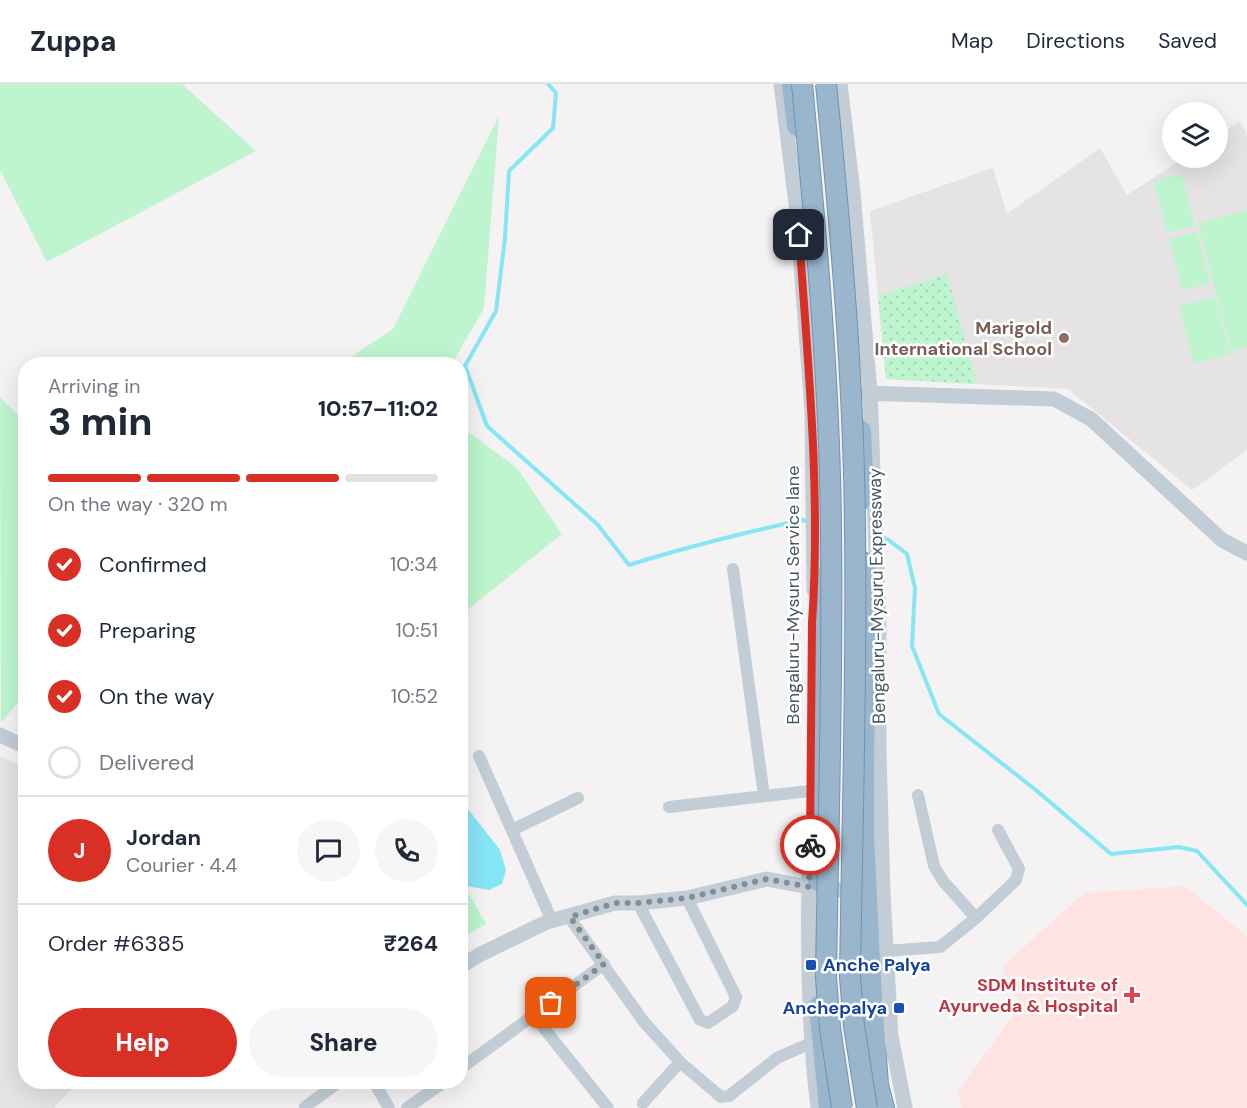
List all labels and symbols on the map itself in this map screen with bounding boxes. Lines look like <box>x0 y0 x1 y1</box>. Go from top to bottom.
pin <box>773 209 824 260</box>
place label: Marigold International School <box>875 316 1052 361</box>
marker: Marigold International School <box>1057 331 1071 345</box>
street label: Bengaluru-Mysuru Service lane <box>781 466 805 724</box>
street label: Bengaluru-Mysuru Expressway <box>863 468 891 724</box>
courier <box>780 815 840 875</box>
place label: Anche Palya <box>823 953 930 977</box>
marker: Anche Palya <box>804 958 818 972</box>
place label: SDM Institute of Ayurveda & Hospital <box>938 973 1118 1018</box>
pin <box>525 977 576 1028</box>
marker: SDM Institute of Ayurveda & Hospital <box>1123 986 1141 1004</box>
place label: Anchepalya <box>782 996 887 1020</box>
marker: Anchepalya <box>892 1001 906 1015</box>

